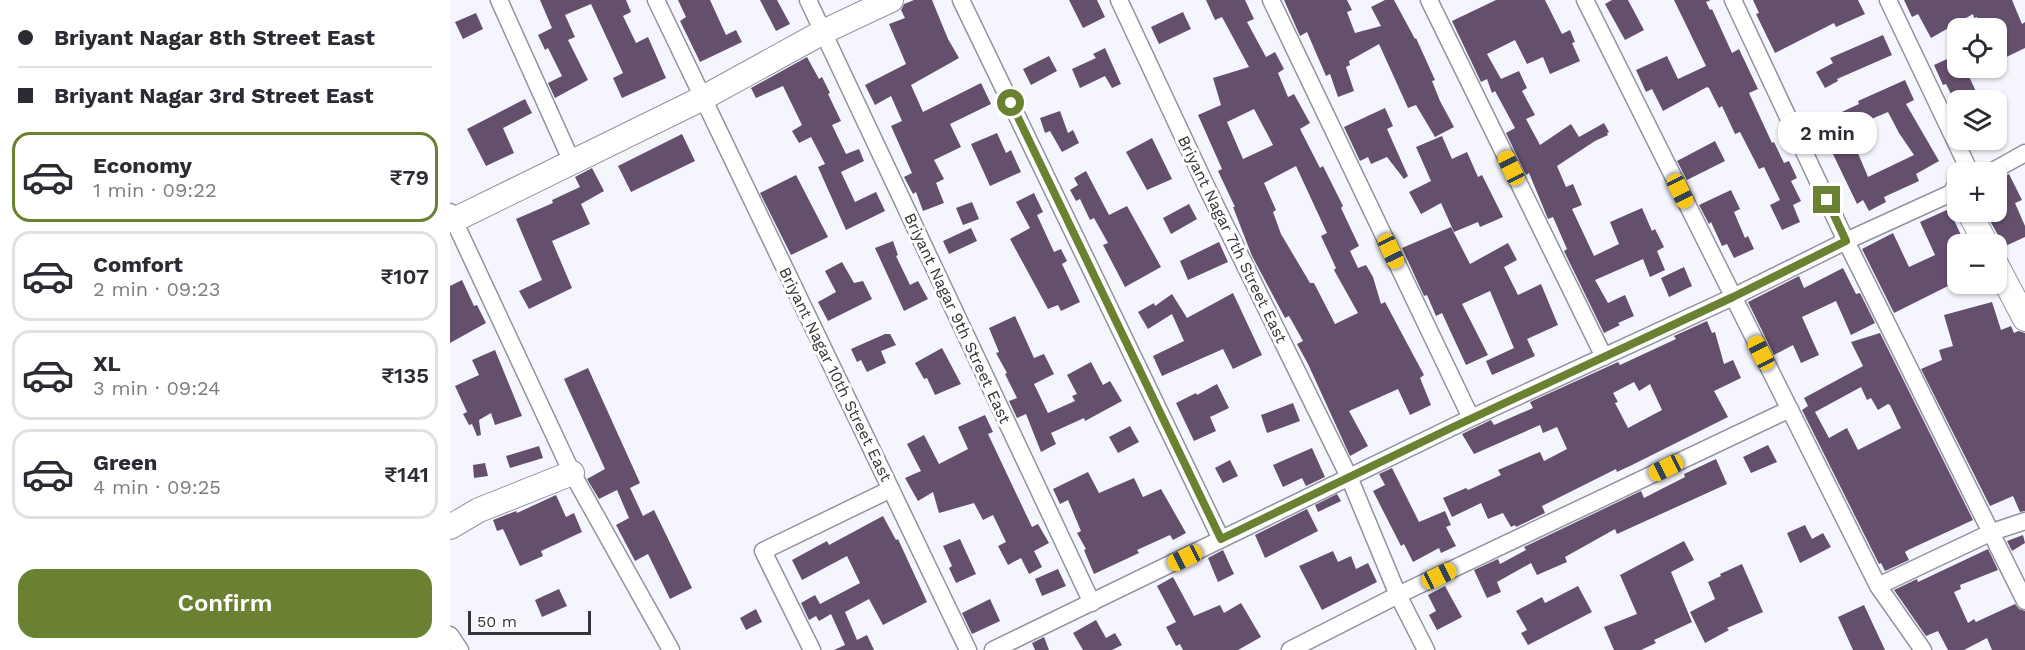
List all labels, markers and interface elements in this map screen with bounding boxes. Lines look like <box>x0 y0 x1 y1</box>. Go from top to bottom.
map controls <box>1947 18 2007 294</box>
button: locate <box>1947 18 2007 78</box>
text: Briyant Nagar 8th Street East <box>54 25 375 50</box>
text: Briyant Nagar 3rd Street East <box>54 83 374 108</box>
route start <box>997 89 1024 116</box>
button: layers <box>1947 90 2007 150</box>
callout: 2 min <box>1778 113 1876 155</box>
text: 2 min <box>1800 121 1855 145</box>
street label: Briyant Nagar 7th Street East <box>1174 132 1291 346</box>
car <box>1495 148 1527 188</box>
icon: car <box>21 150 75 204</box>
text: Economy <box>93 153 192 178</box>
button: + <box>1947 162 2007 222</box>
text: ₹79 <box>390 165 429 190</box>
car <box>1664 171 1696 211</box>
text: 1 min · 09:22 <box>93 178 217 202</box>
route end <box>1813 186 1840 213</box>
street label: Briyant Nagar 9th Street East <box>900 210 1015 427</box>
car <box>1375 231 1407 271</box>
button: − <box>1947 234 2007 294</box>
icon: car <box>21 249 75 303</box>
text: Comfort <box>93 252 183 277</box>
text: ₹107 <box>381 264 429 289</box>
street label: Briyant Nagar 10th Street East <box>775 264 896 485</box>
text: 2 min · 09:23 <box>93 277 220 301</box>
car <box>1745 333 1777 373</box>
icon: car <box>21 348 75 402</box>
text: XL <box>93 351 121 376</box>
text: ₹135 <box>381 363 429 388</box>
text: 3 min · 09:24 <box>93 376 220 400</box>
icon: car <box>21 447 75 501</box>
text: Green <box>93 450 157 475</box>
car <box>1646 452 1686 484</box>
text: ₹141 <box>384 462 429 487</box>
text: 4 min · 09:25 <box>93 475 221 499</box>
car <box>1165 542 1205 574</box>
car <box>1419 560 1459 592</box>
button: Confirm <box>18 569 432 638</box>
scale bar <box>468 608 591 636</box>
text: 50 m <box>477 612 517 631</box>

